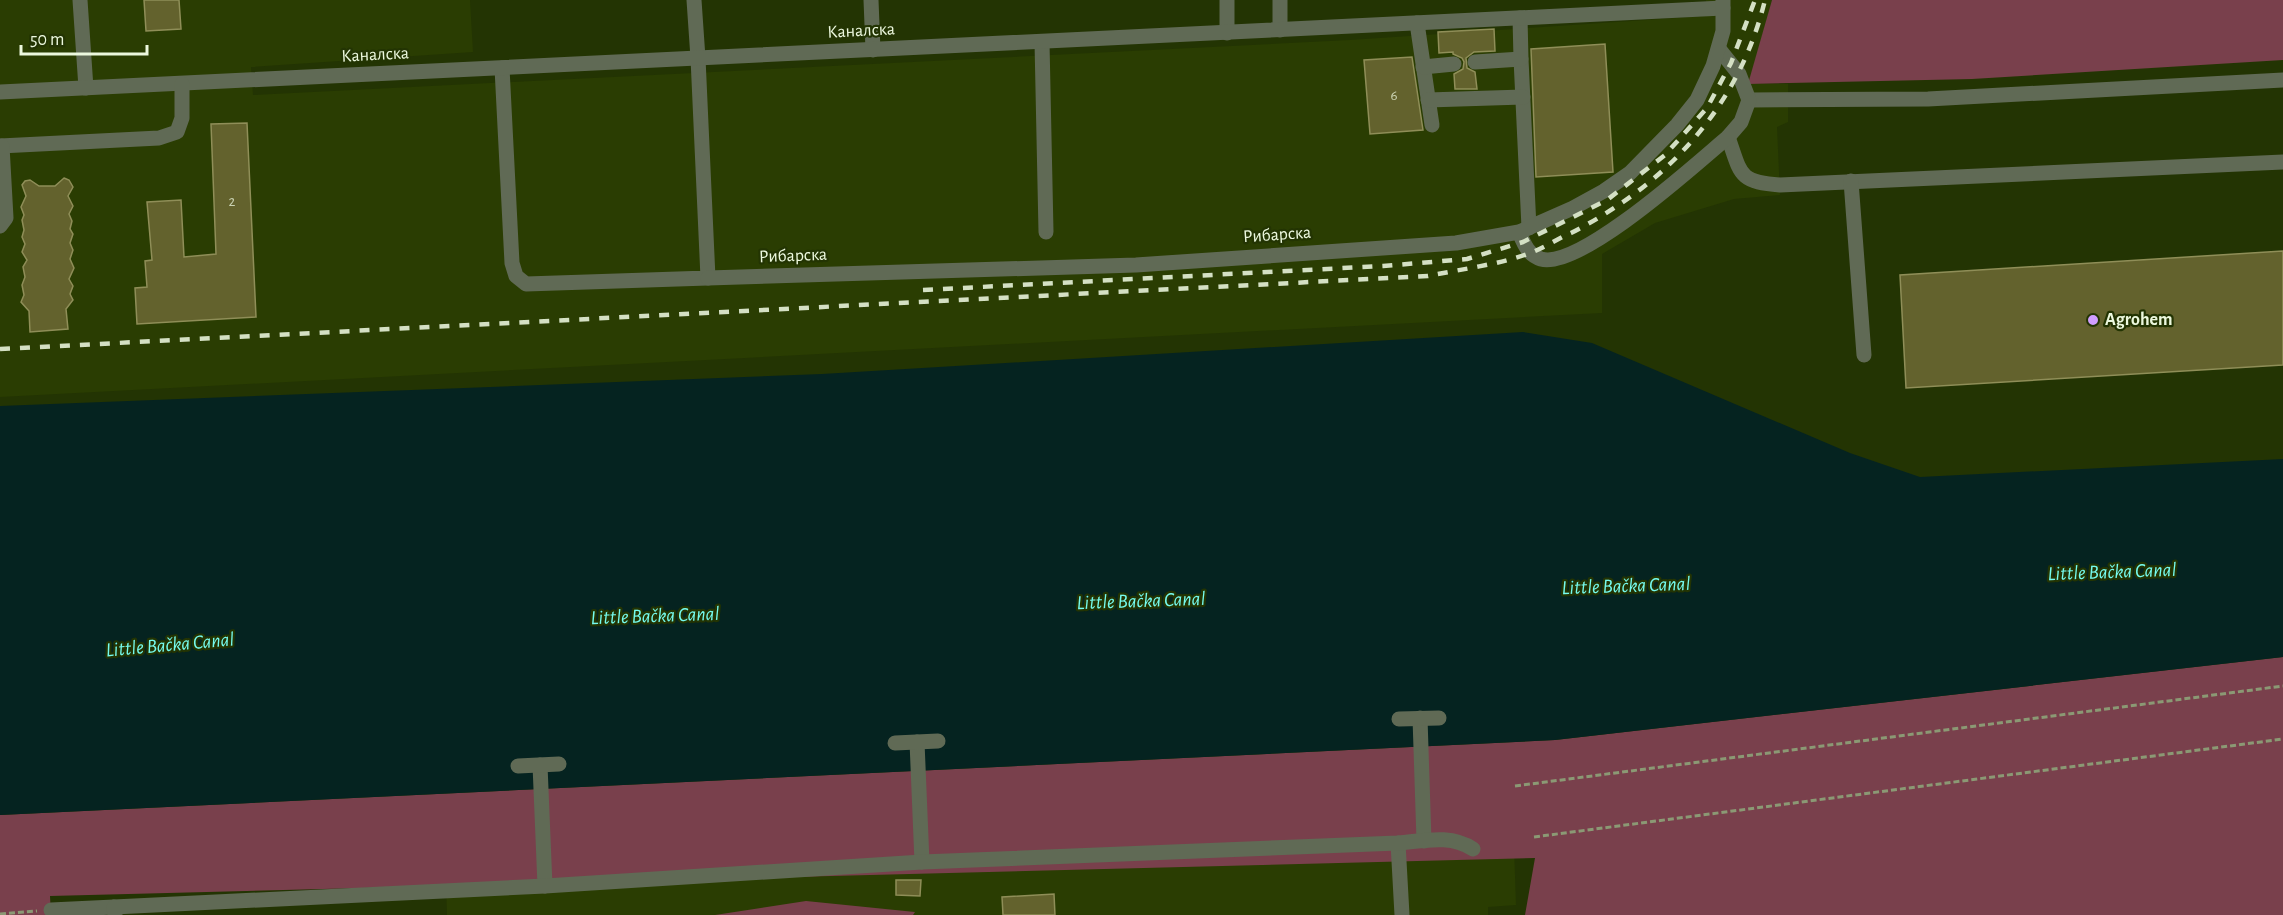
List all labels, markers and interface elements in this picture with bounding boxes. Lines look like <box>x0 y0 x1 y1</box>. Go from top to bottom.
scale bar <box>21 18 147 56</box>
street label: Каналска <box>827 20 895 42</box>
text: 50 m <box>30 31 64 49</box>
street label: Каналска <box>341 44 409 66</box>
house number: 6 <box>1390 88 1398 103</box>
house number: 2 <box>229 194 236 209</box>
street label: Рибарска <box>1242 223 1312 246</box>
street label: Рибарска <box>759 245 827 266</box>
place label: Agrohem <box>2105 311 2173 329</box>
marker: Agrohem <box>2086 313 2100 327</box>
water label: Little Bačka Canal <box>2047 560 2177 584</box>
water label: Little Bačka Canal <box>1561 574 1691 598</box>
water label: Little Bačka Canal <box>1076 589 1206 613</box>
water label: Little Bačka Canal <box>590 604 720 628</box>
water label: Little Bačka Canal <box>105 629 235 661</box>

